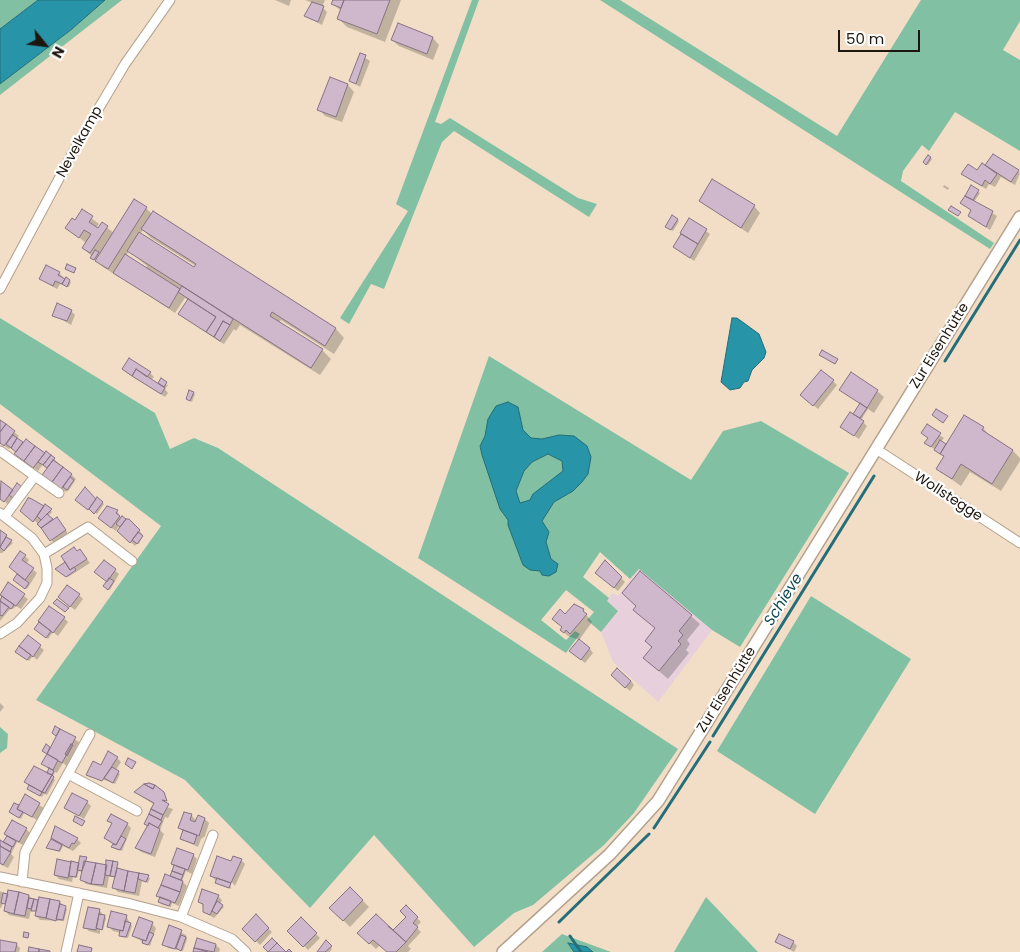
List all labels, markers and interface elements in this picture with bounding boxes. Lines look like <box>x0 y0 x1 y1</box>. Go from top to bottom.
north arrow <box>20 20 70 70</box>
scale bar <box>840 20 922 52</box>
text: 50 m <box>846 28 884 49</box>
text: N <box>47 43 69 62</box>
street label: Nevelkamp <box>53 103 107 181</box>
street label: Zur Eisenhütte <box>907 300 973 392</box>
street label: Wollstegge <box>911 469 985 525</box>
water label: Schieve <box>761 571 807 629</box>
street label: Zur Eisenhütte <box>694 644 760 736</box>

